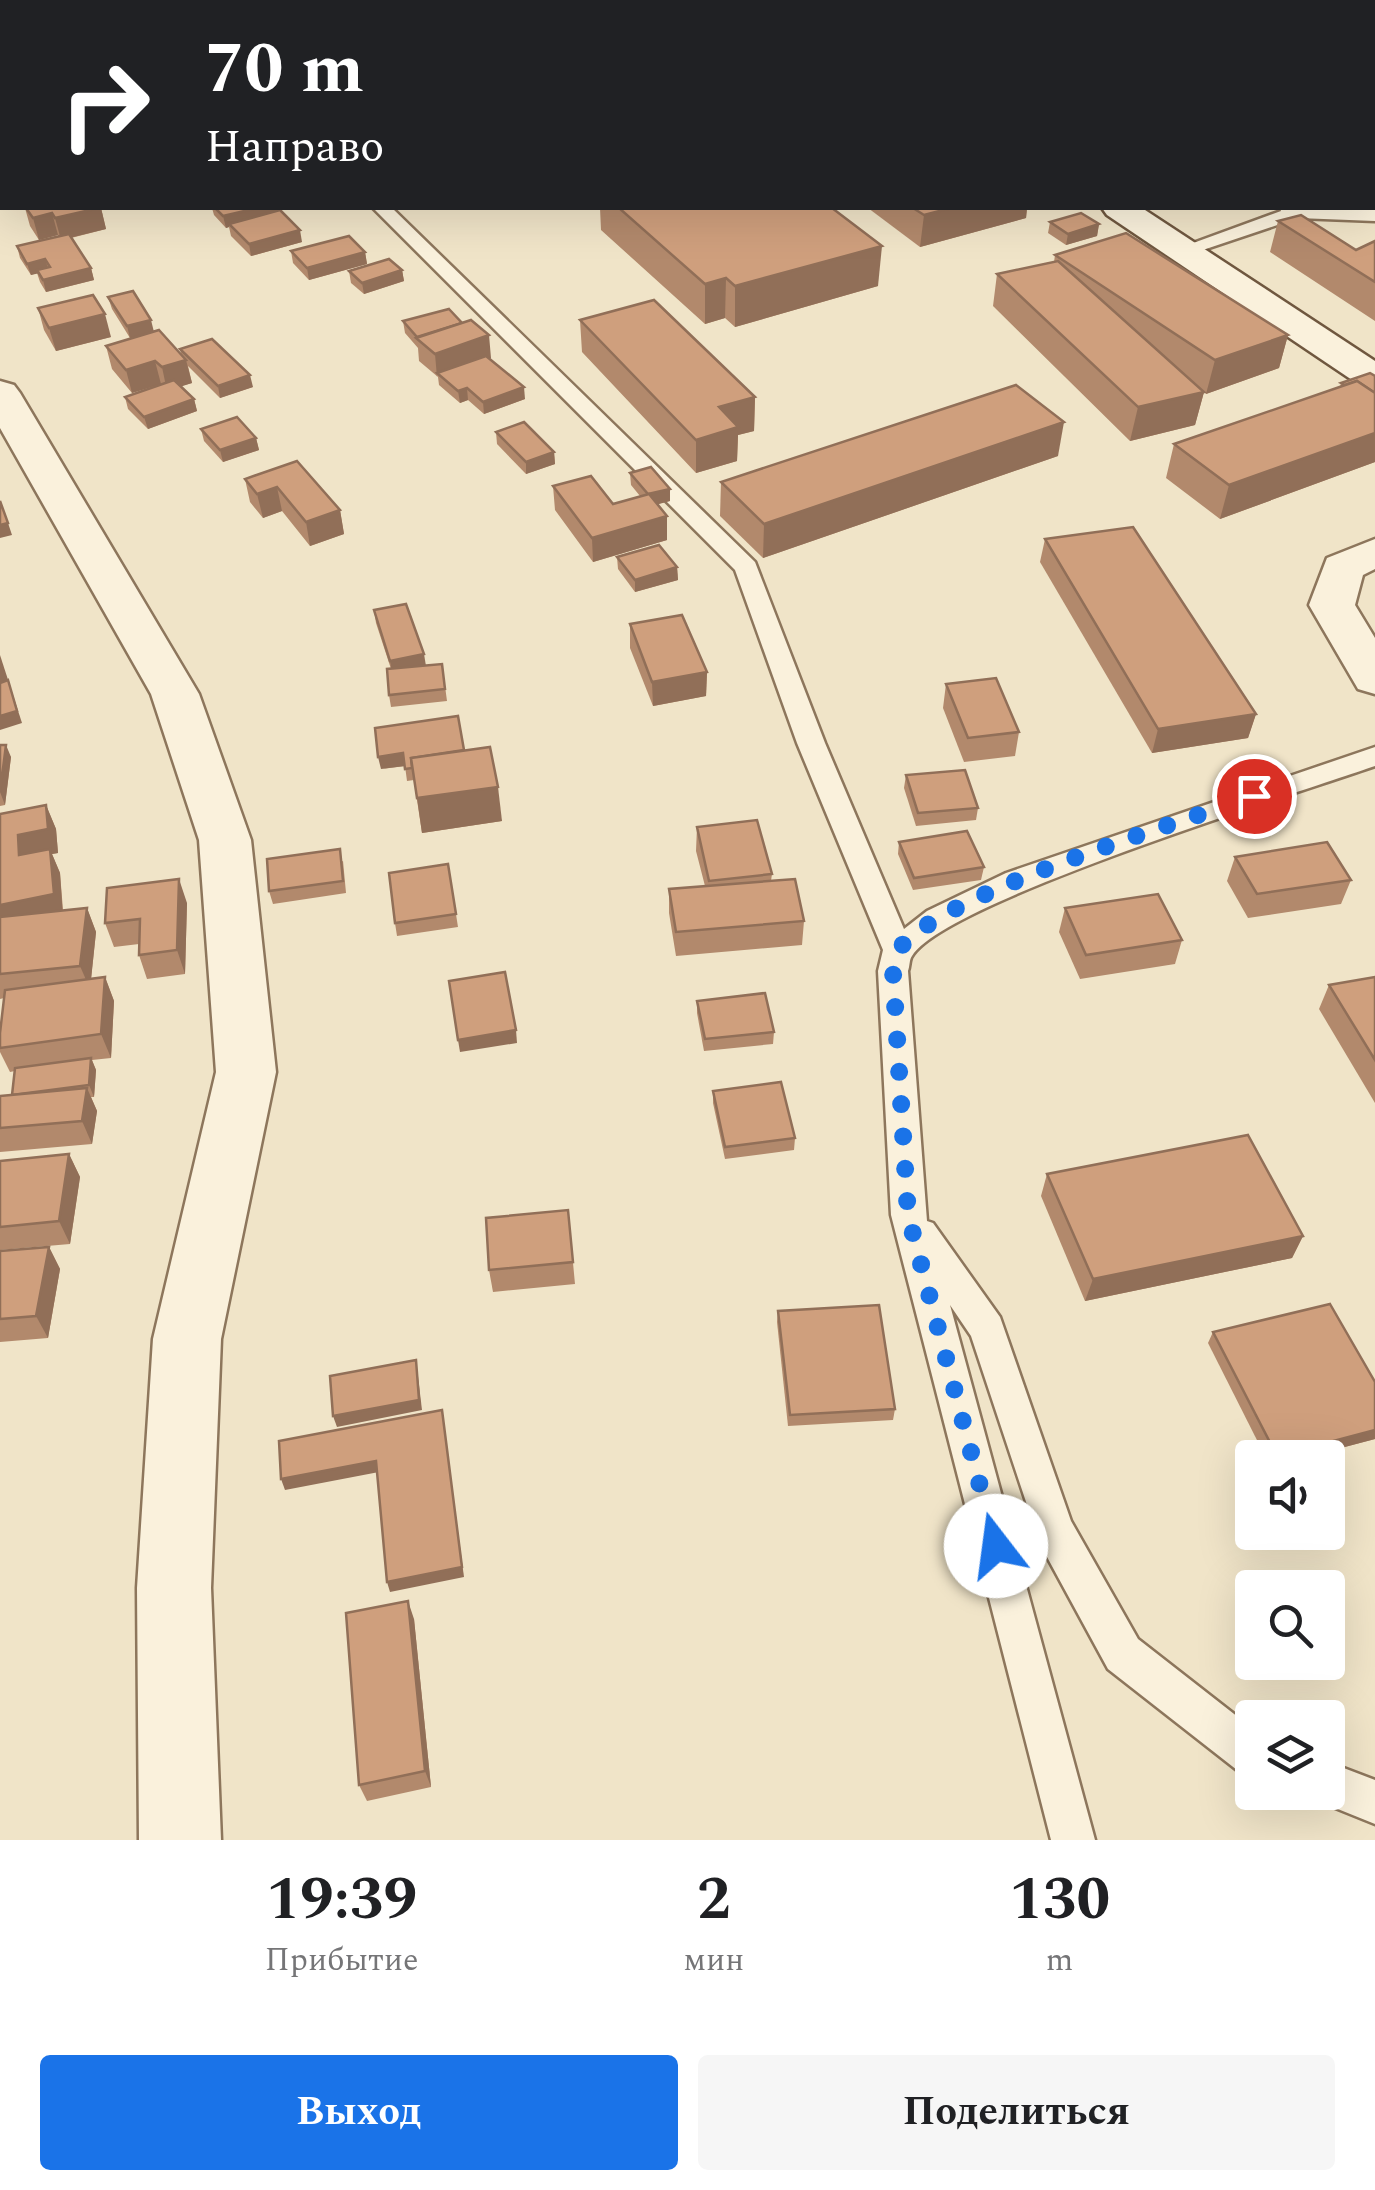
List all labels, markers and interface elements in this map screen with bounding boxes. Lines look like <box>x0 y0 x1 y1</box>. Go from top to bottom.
text: 70 m <box>205 17 364 123</box>
icon: right <box>40 40 170 170</box>
text: Направо <box>205 113 384 182</box>
pin <box>1212 754 1297 839</box>
icon: arrive <box>1227 769 1282 824</box>
map controls <box>1235 1440 1345 1810</box>
button: sound <box>1235 1440 1345 1550</box>
position arrow <box>944 1494 1048 1598</box>
button: search <box>1235 1570 1345 1680</box>
button: layers <box>1235 1700 1345 1810</box>
text: 19:39 <box>266 1854 417 1946</box>
text: 2 <box>697 1854 731 1946</box>
text: 130 <box>1009 1854 1110 1946</box>
text: Прибытие <box>265 1936 419 1985</box>
text: мин <box>683 1936 744 1985</box>
text: m <box>1046 1936 1073 1985</box>
button: Выход <box>40 2055 678 2170</box>
button: Поделиться <box>698 2055 1335 2170</box>

